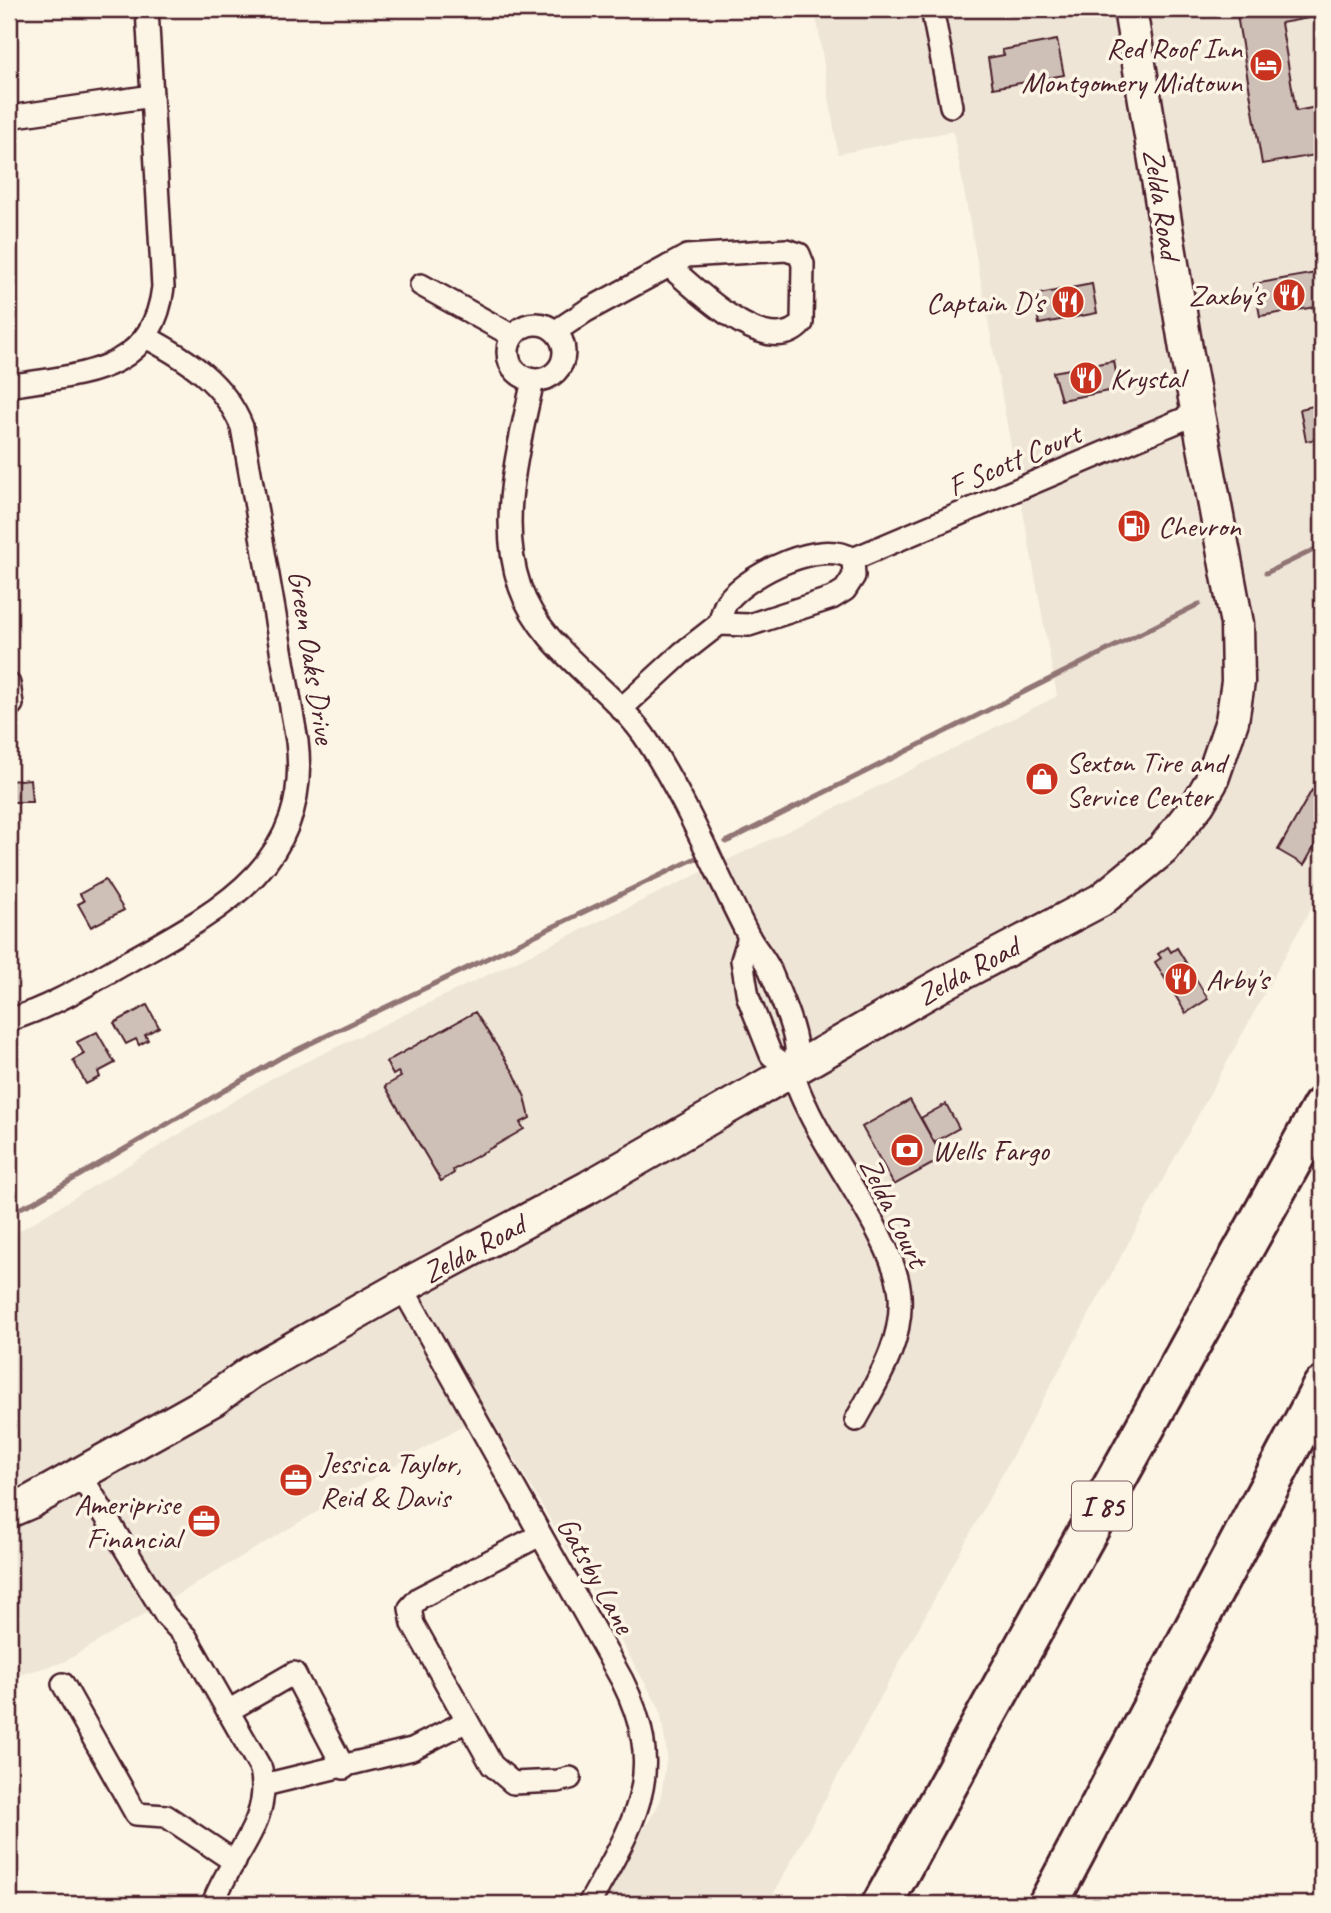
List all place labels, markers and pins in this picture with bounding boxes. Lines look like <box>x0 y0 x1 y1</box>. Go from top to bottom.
place label: Red Roof Inn Montgomery Midtown <box>1021 29 1243 101</box>
hotel icon: Red Roof Inn Montgomery Midtown <box>1247 46 1285 84</box>
place label: Zaxby's <box>1189 276 1267 314</box>
restaurant icon: Zaxby's <box>1270 276 1308 314</box>
place label: Captain D's <box>926 283 1047 321</box>
restaurant icon: Captain D's <box>1049 283 1087 321</box>
restaurant icon: Krystal <box>1067 359 1105 397</box>
place label: Krystal <box>1110 359 1189 397</box>
fuel station icon: Chevron <box>1115 507 1153 545</box>
place label: Chevron <box>1158 507 1242 545</box>
place label: Sexton Tire and Service Center <box>1066 743 1230 815</box>
shop icon: Sexton Tire and Service Center <box>1023 760 1061 798</box>
restaurant icon: Arby's <box>1162 960 1200 998</box>
place label: Arby's <box>1206 960 1271 998</box>
bank icon: Wells Fargo <box>888 1131 926 1169</box>
place label: Wells Fargo <box>932 1131 1050 1169</box>
place label: Jessica Taylor, Reid & Davis <box>318 1444 462 1516</box>
office icon: Jessica Taylor, Reid & Davis <box>277 1461 315 1499</box>
place label: Ameriprise Financial <box>74 1485 185 1557</box>
office icon: Ameriprise Financial <box>185 1502 223 1540</box>

